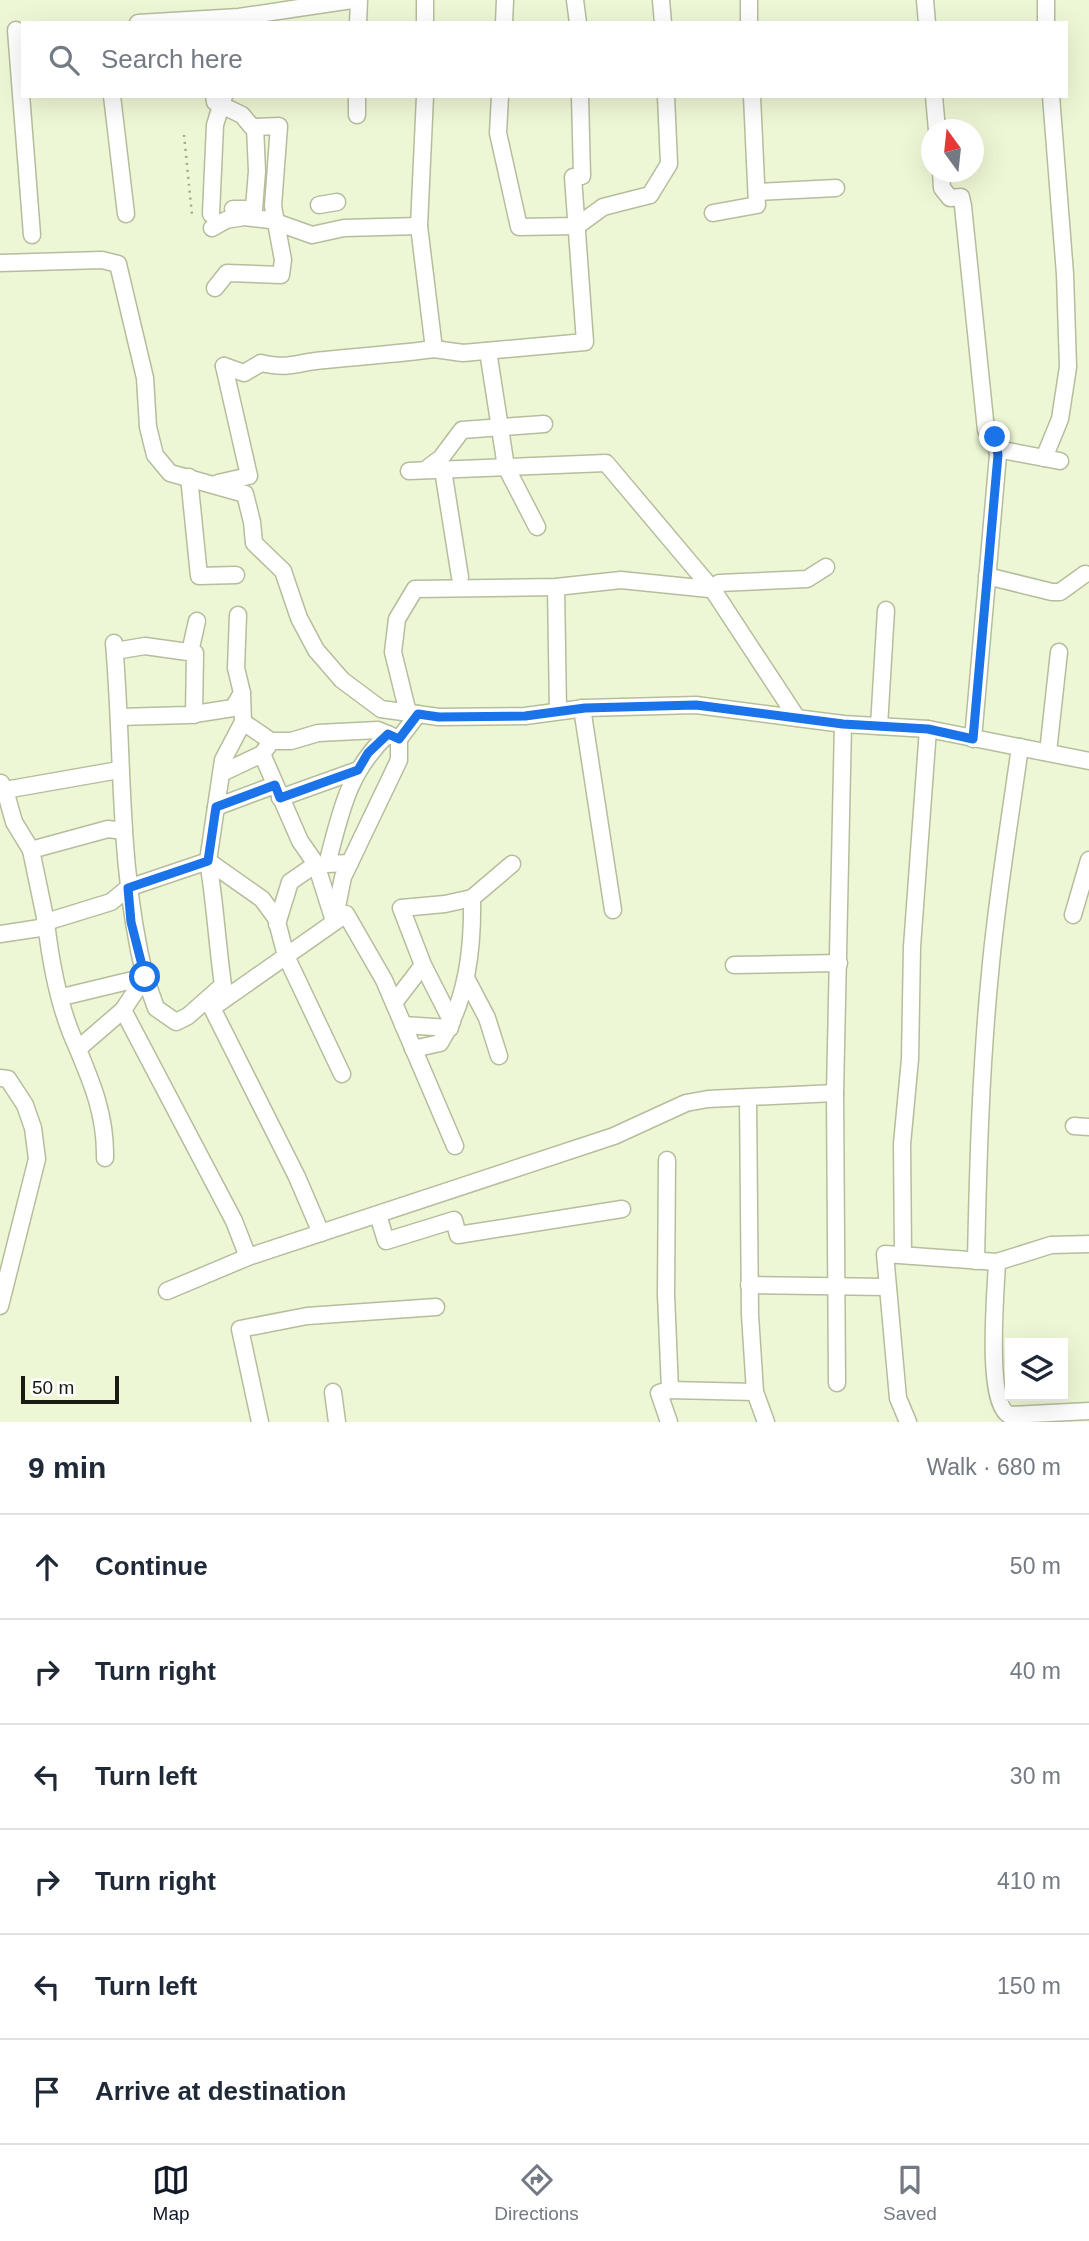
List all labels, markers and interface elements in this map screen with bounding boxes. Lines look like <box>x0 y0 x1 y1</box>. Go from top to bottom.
search box <box>21 21 1068 98</box>
icon: search <box>45 41 83 79</box>
text: Search here <box>101 44 243 74</box>
north arrow <box>921 119 984 182</box>
route end <box>979 421 1010 452</box>
route start <box>129 961 160 992</box>
map controls <box>1005 1338 1068 1401</box>
button: layers <box>1005 1338 1068 1401</box>
scale bar <box>21 1373 119 1405</box>
text: 50 m <box>32 1377 74 1398</box>
text: 9 min <box>28 1451 106 1484</box>
text: Walk · 680 m <box>926 1454 1061 1480</box>
icon: ahead <box>28 1548 66 1586</box>
text: Continue <box>95 1551 208 1581</box>
text: 50 m <box>1010 1553 1061 1579</box>
icon: right <box>28 1653 66 1691</box>
text: Turn right <box>95 1656 216 1686</box>
text: 40 m <box>1010 1658 1061 1684</box>
icon: left <box>28 1758 66 1796</box>
text: Turn left <box>95 1761 197 1791</box>
text: 30 m <box>1010 1763 1061 1789</box>
icon: right <box>28 1863 66 1901</box>
text: Turn right <box>95 1866 216 1896</box>
text: 410 m <box>997 1868 1061 1894</box>
icon: left <box>28 1968 66 2006</box>
text: Turn left <box>95 1971 197 2001</box>
text: 150 m <box>997 1973 1061 1999</box>
icon: arrive <box>28 2073 66 2111</box>
text: Arrive at destination <box>95 2076 346 2106</box>
tab: Map <box>152 2161 190 2225</box>
tab: Directions <box>494 2161 579 2225</box>
tab: Saved <box>883 2161 937 2225</box>

